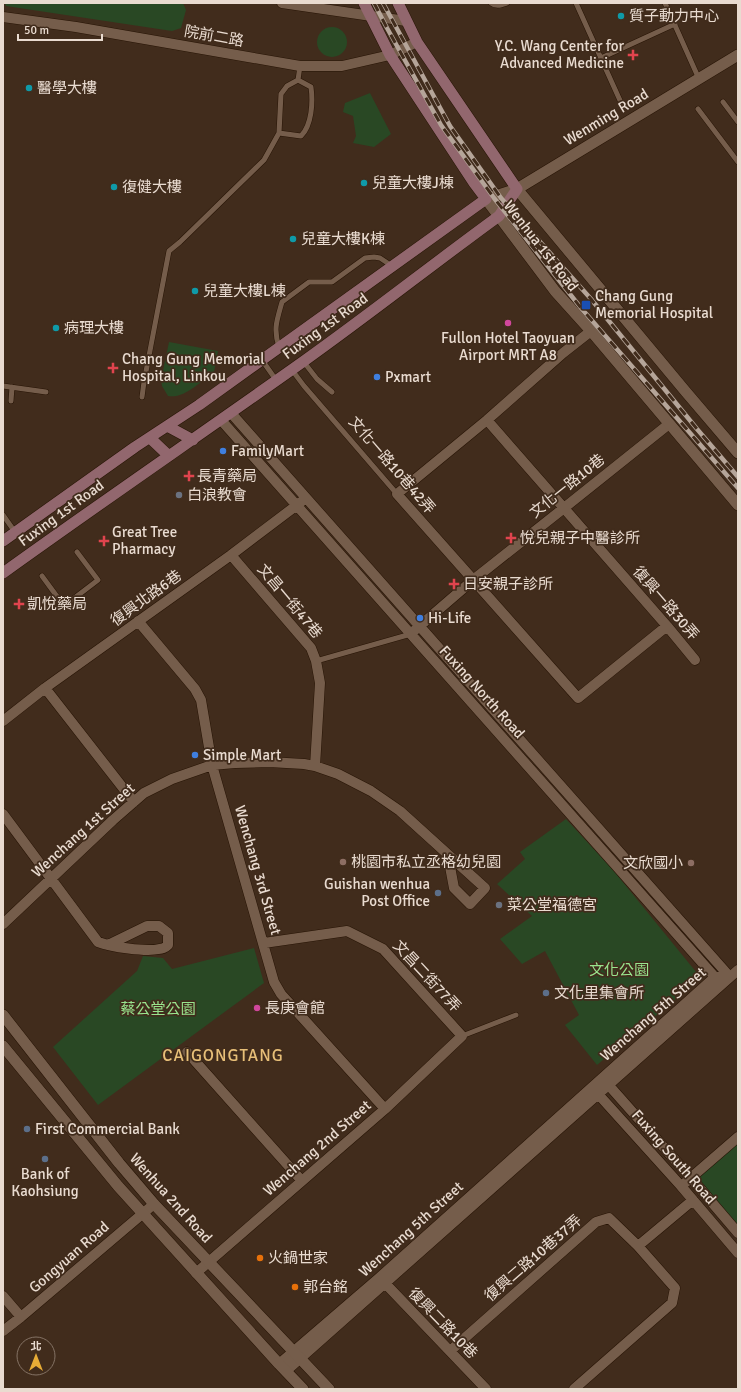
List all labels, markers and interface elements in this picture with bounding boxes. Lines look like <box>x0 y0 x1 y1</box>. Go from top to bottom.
place label: 質子動力中心 <box>629 7 719 25</box>
marker: 質子動力中心 <box>616 11 626 21</box>
scale bar <box>18 16 102 42</box>
street label: 院前二路 <box>183 22 245 50</box>
text: 50 m <box>24 23 49 38</box>
place label: Y.C. Wang Center for Advanced Medicine <box>495 37 624 72</box>
marker: Y.C. Wang Center for Advanced Medicine <box>627 49 639 61</box>
place label: 醫學大樓 <box>37 79 97 97</box>
marker: 醫學大樓 <box>24 83 34 93</box>
street label: Wenming Road <box>560 85 652 149</box>
place label: 兒童大樓J棟 <box>372 174 454 192</box>
place label: 復健大樓 <box>122 178 182 196</box>
marker: 兒童大樓J棟 <box>359 178 369 188</box>
marker: 復健大樓 <box>109 182 119 192</box>
street label: Wenhua 1st Road <box>500 197 582 295</box>
place label: 兒童大樓K棟 <box>301 230 385 248</box>
marker: 兒童大樓K棟 <box>288 234 298 244</box>
place label: 兒童大樓L棟 <box>203 282 286 300</box>
marker: 兒童大樓L棟 <box>190 286 200 296</box>
place label: Chang Gung Memorial Hospital <box>595 287 713 322</box>
street label: Fuxing 1st Road <box>279 289 371 363</box>
marker: Chang Gung Memorial Hospital <box>580 299 592 311</box>
marker: Fullon Hotel Taoyuan Airport MRT A8 <box>503 318 513 328</box>
place label: 病理大樓 <box>64 319 124 337</box>
marker: 病理大樓 <box>51 323 61 333</box>
place label: Fullon Hotel Taoyuan Airport MRT A8 <box>441 329 575 364</box>
place label: Chang Gung Memorial Hospital, Linkou <box>122 350 265 385</box>
marker: Chang Gung Memorial Hospital, Linkou <box>107 362 119 374</box>
place label: Pxmart <box>385 368 431 386</box>
marker: Pxmart <box>372 372 382 382</box>
street label: 文化一路10巷42弄 <box>345 413 439 517</box>
place label: FamilyMart <box>231 442 304 460</box>
marker: FamilyMart <box>218 446 228 456</box>
street label: 文化一路10巷 <box>526 450 608 522</box>
place label: 長青藥局 <box>197 467 257 485</box>
marker: 長青藥局 <box>184 471 194 481</box>
street label: Fuxing 1st Road <box>15 476 107 550</box>
place label: 白浪教會 <box>187 486 247 504</box>
marker: 白浪教會 <box>174 490 184 500</box>
place label: Great Tree Pharmacy <box>112 523 177 558</box>
place label: 悅兒親子中醫診所 <box>520 529 640 547</box>
marker: 悅兒親子中醫診所 <box>505 532 517 544</box>
marker: Great Tree Pharmacy <box>99 536 109 546</box>
street label: 文昌一街47巷 <box>254 560 326 642</box>
street label: 復興一路30弄 <box>629 563 703 643</box>
street label: 復興北路6巷 <box>107 566 185 630</box>
place label: 日安親子診所 <box>463 575 553 593</box>
marker: 日安親子診所 <box>448 578 460 590</box>
place label: 凱悅藥局 <box>27 595 87 613</box>
marker: 凱悅藥局 <box>14 599 24 609</box>
place label: Hi-Life <box>428 609 471 627</box>
marker: Hi-Life <box>415 613 425 623</box>
street label: Fuxing North Road <box>436 642 528 742</box>
place label: Simple Mart <box>203 746 281 764</box>
marker: Simple Mart <box>190 750 200 760</box>
street label: Wenchang 1st Street <box>28 779 138 881</box>
street label: Wenchang 3rd Street <box>231 803 285 937</box>
place label: 桃園市私立丞格幼兒園 <box>351 853 501 871</box>
place label: 文欣國小 <box>623 854 683 872</box>
marker: 桃園市私立丞格幼兒園 <box>338 857 348 867</box>
marker: 文欣國小 <box>686 858 696 868</box>
place label: Guishan wenhua Post Office <box>324 875 430 910</box>
marker: Guishan wenhua Post Office <box>433 888 443 898</box>
place label: 菜公堂福德宮 <box>507 896 597 914</box>
marker: 菜公堂福德宮 <box>494 900 504 910</box>
street label: 文昌二街77弄 <box>389 937 465 1015</box>
park label: 文化公園 <box>589 961 649 979</box>
street label: Wenchang 5th Street <box>597 963 709 1065</box>
place label: 文化里集會所 <box>554 984 644 1002</box>
marker: 文化里集會所 <box>541 988 551 998</box>
place label: 長庚會館 <box>265 999 325 1017</box>
park label: 蔡公堂公園 <box>120 1000 196 1018</box>
marker: 長庚會館 <box>252 1003 262 1013</box>
district label: CAIGONGTANG <box>162 1045 284 1066</box>
street label: Wenchang 2nd Street <box>260 1096 374 1200</box>
street label: Fuxing South Road <box>628 1106 720 1208</box>
place label: First Commercial Bank <box>35 1120 180 1138</box>
marker: First Commercial Bank <box>22 1124 32 1134</box>
street label: Wenhua 2nd Road <box>126 1149 216 1247</box>
marker: Bank of Kaohsiung <box>40 1154 50 1164</box>
place label: Bank of Kaohsiung <box>11 1165 79 1200</box>
street label: Wenchang 5th Street <box>355 1177 467 1281</box>
street label: 復興二路10巷37弄 <box>481 1211 585 1305</box>
street label: Gongyuan Road <box>25 1217 113 1297</box>
place label: 火鍋世家 <box>268 1249 328 1267</box>
marker: 火鍋世家 <box>255 1253 265 1263</box>
place label: 郭台銘 <box>303 1278 348 1296</box>
marker: 郭台銘 <box>290 1282 300 1292</box>
street label: 復興二路10巷 <box>405 1284 481 1362</box>
north arrow <box>16 1336 56 1376</box>
text: 北 <box>31 1340 42 1353</box>

